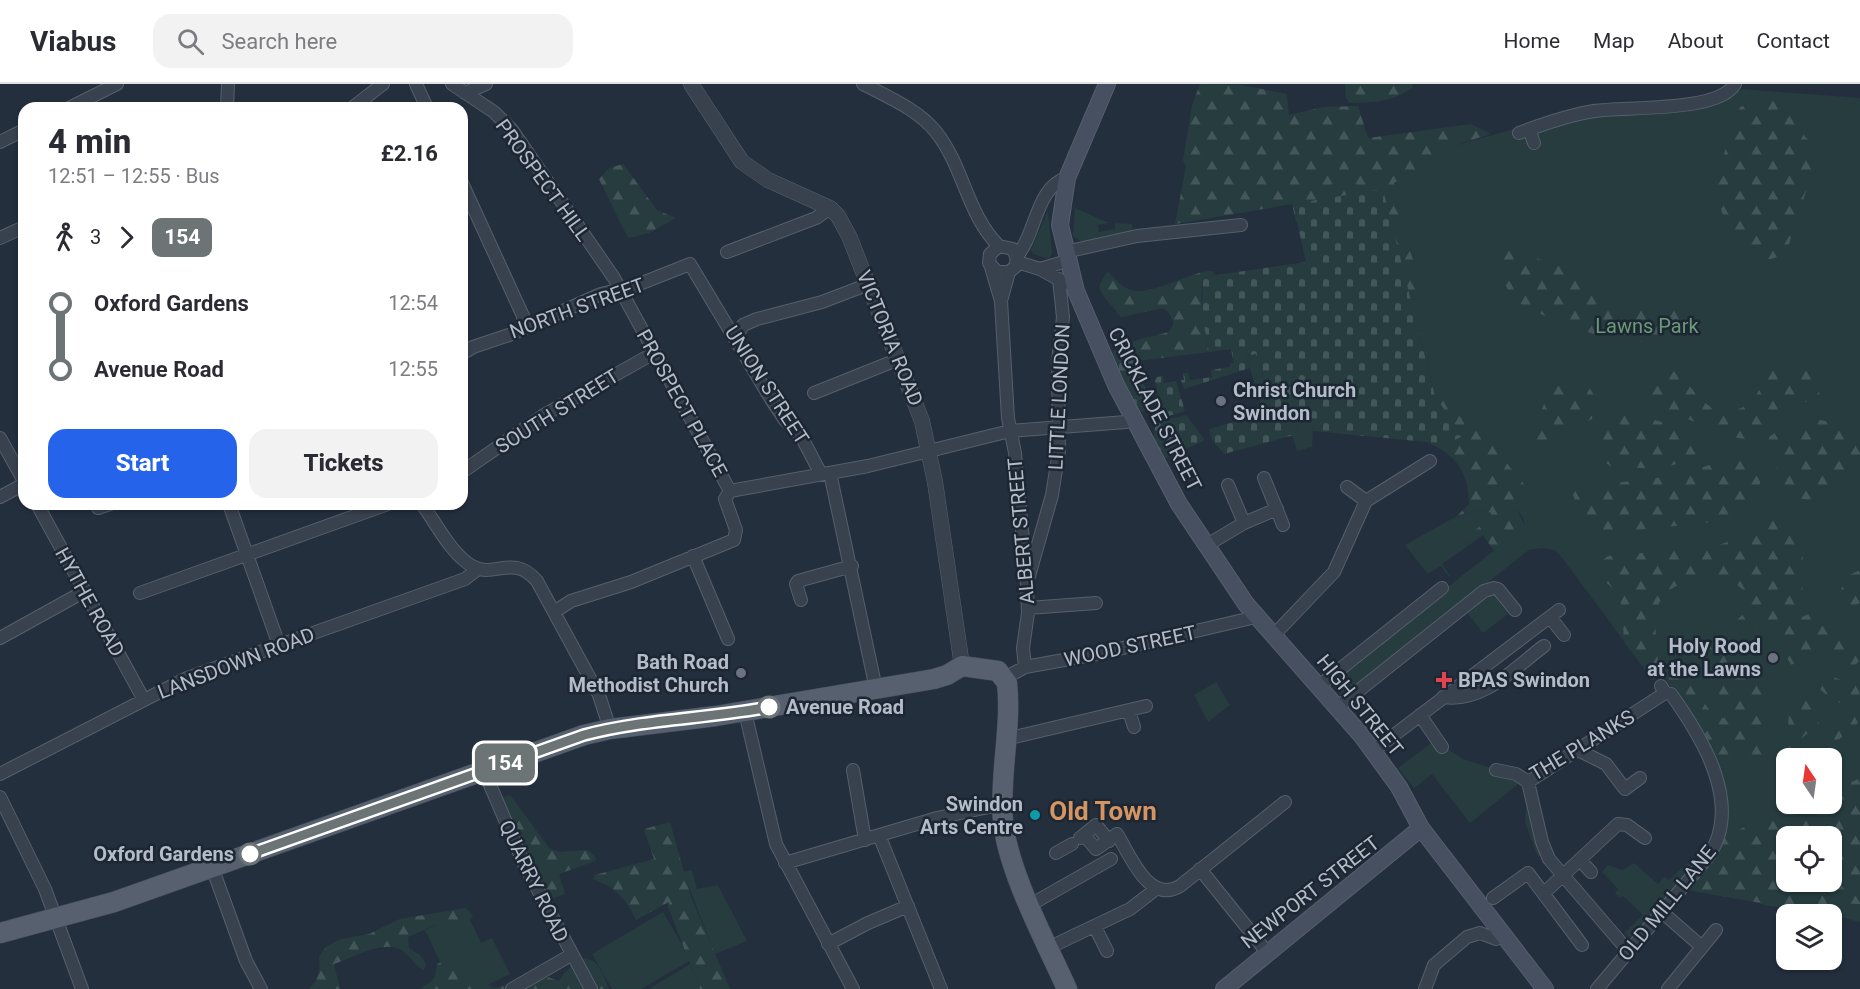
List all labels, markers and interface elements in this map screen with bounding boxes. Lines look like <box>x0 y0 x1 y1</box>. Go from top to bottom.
search box <box>153 14 573 68</box>
text: Viabus <box>30 25 117 58</box>
icon: search <box>174 25 207 58</box>
text: Search here <box>222 29 337 54</box>
text: Home <box>1504 29 1560 53</box>
text: Map <box>1593 29 1635 53</box>
text: About <box>1668 29 1724 53</box>
text: Contact <box>1757 29 1830 53</box>
street label: PROSPECT HILL <box>491 114 595 246</box>
text: 4 min <box>48 122 131 161</box>
text: £2.16 <box>381 141 438 166</box>
text: 12:51 – 12:55 · Bus <box>48 164 220 188</box>
icon: walk <box>48 221 81 254</box>
icon: forward <box>110 221 143 254</box>
text: 3 <box>90 225 101 249</box>
text: 154 <box>164 225 200 249</box>
street label: VICTORIA ROAD <box>852 267 928 409</box>
street label: NORTH STREET <box>506 272 648 344</box>
text: Oxford Gardens <box>94 291 249 316</box>
text: 12:54 <box>388 291 438 315</box>
park label: Lawns Park <box>1595 314 1700 338</box>
street label: UNION STREET <box>720 321 814 449</box>
street label: LITTLE LONDON <box>1043 323 1075 471</box>
street label: CRICKLADE STREET <box>1103 323 1207 495</box>
street label: PROSPECT PLACE <box>632 325 732 481</box>
text: Avenue Road <box>94 357 224 382</box>
text: 12:55 <box>388 357 438 381</box>
street label: SOUTH STREET <box>491 363 623 458</box>
place label: Christ Church Swindon <box>1233 378 1356 425</box>
marker: Christ Church Swindon <box>1214 394 1228 408</box>
button: Start <box>48 429 237 498</box>
button: Tickets <box>249 429 438 498</box>
street label: ALBERT STREET <box>1003 457 1039 605</box>
street label: HYTHE ROAD <box>50 543 130 661</box>
street label: WOOD STREET <box>1062 620 1198 672</box>
street label: LANSDOWN ROAD <box>154 622 318 704</box>
place label: Holy Rood at the Lawns <box>1647 634 1761 681</box>
street label: HIGH STREET <box>1312 649 1408 761</box>
place label: Bath Road Methodist Church <box>569 650 729 697</box>
marker: Holy Rood at the Lawns <box>1766 651 1780 665</box>
marker: Bath Road Methodist Church <box>734 666 748 680</box>
place label: BPAS Swindon <box>1458 668 1590 692</box>
marker: BPAS Swindon <box>1435 671 1453 689</box>
place label: Avenue Road <box>786 695 904 719</box>
marker: Avenue Road <box>758 696 780 718</box>
street label: THE PLANKS <box>1525 704 1639 786</box>
line badge: 154 <box>470 744 540 782</box>
north arrow <box>1776 748 1842 814</box>
map controls <box>1776 748 1842 970</box>
text: 154 <box>487 751 523 775</box>
place label: Swindon Arts Centre <box>920 792 1023 839</box>
district label: Old Town <box>1049 796 1157 826</box>
marker: Swindon Arts Centre <box>1028 808 1042 822</box>
street label: QUARRY ROAD <box>494 816 574 946</box>
button: locate <box>1776 826 1842 892</box>
street label: NEWPORT STREET <box>1236 831 1384 953</box>
street label: OLD MILL LANE <box>1613 840 1721 966</box>
place label: Oxford Gardens <box>93 842 234 866</box>
marker: Oxford Gardens <box>239 843 261 865</box>
button: layers <box>1776 904 1842 970</box>

